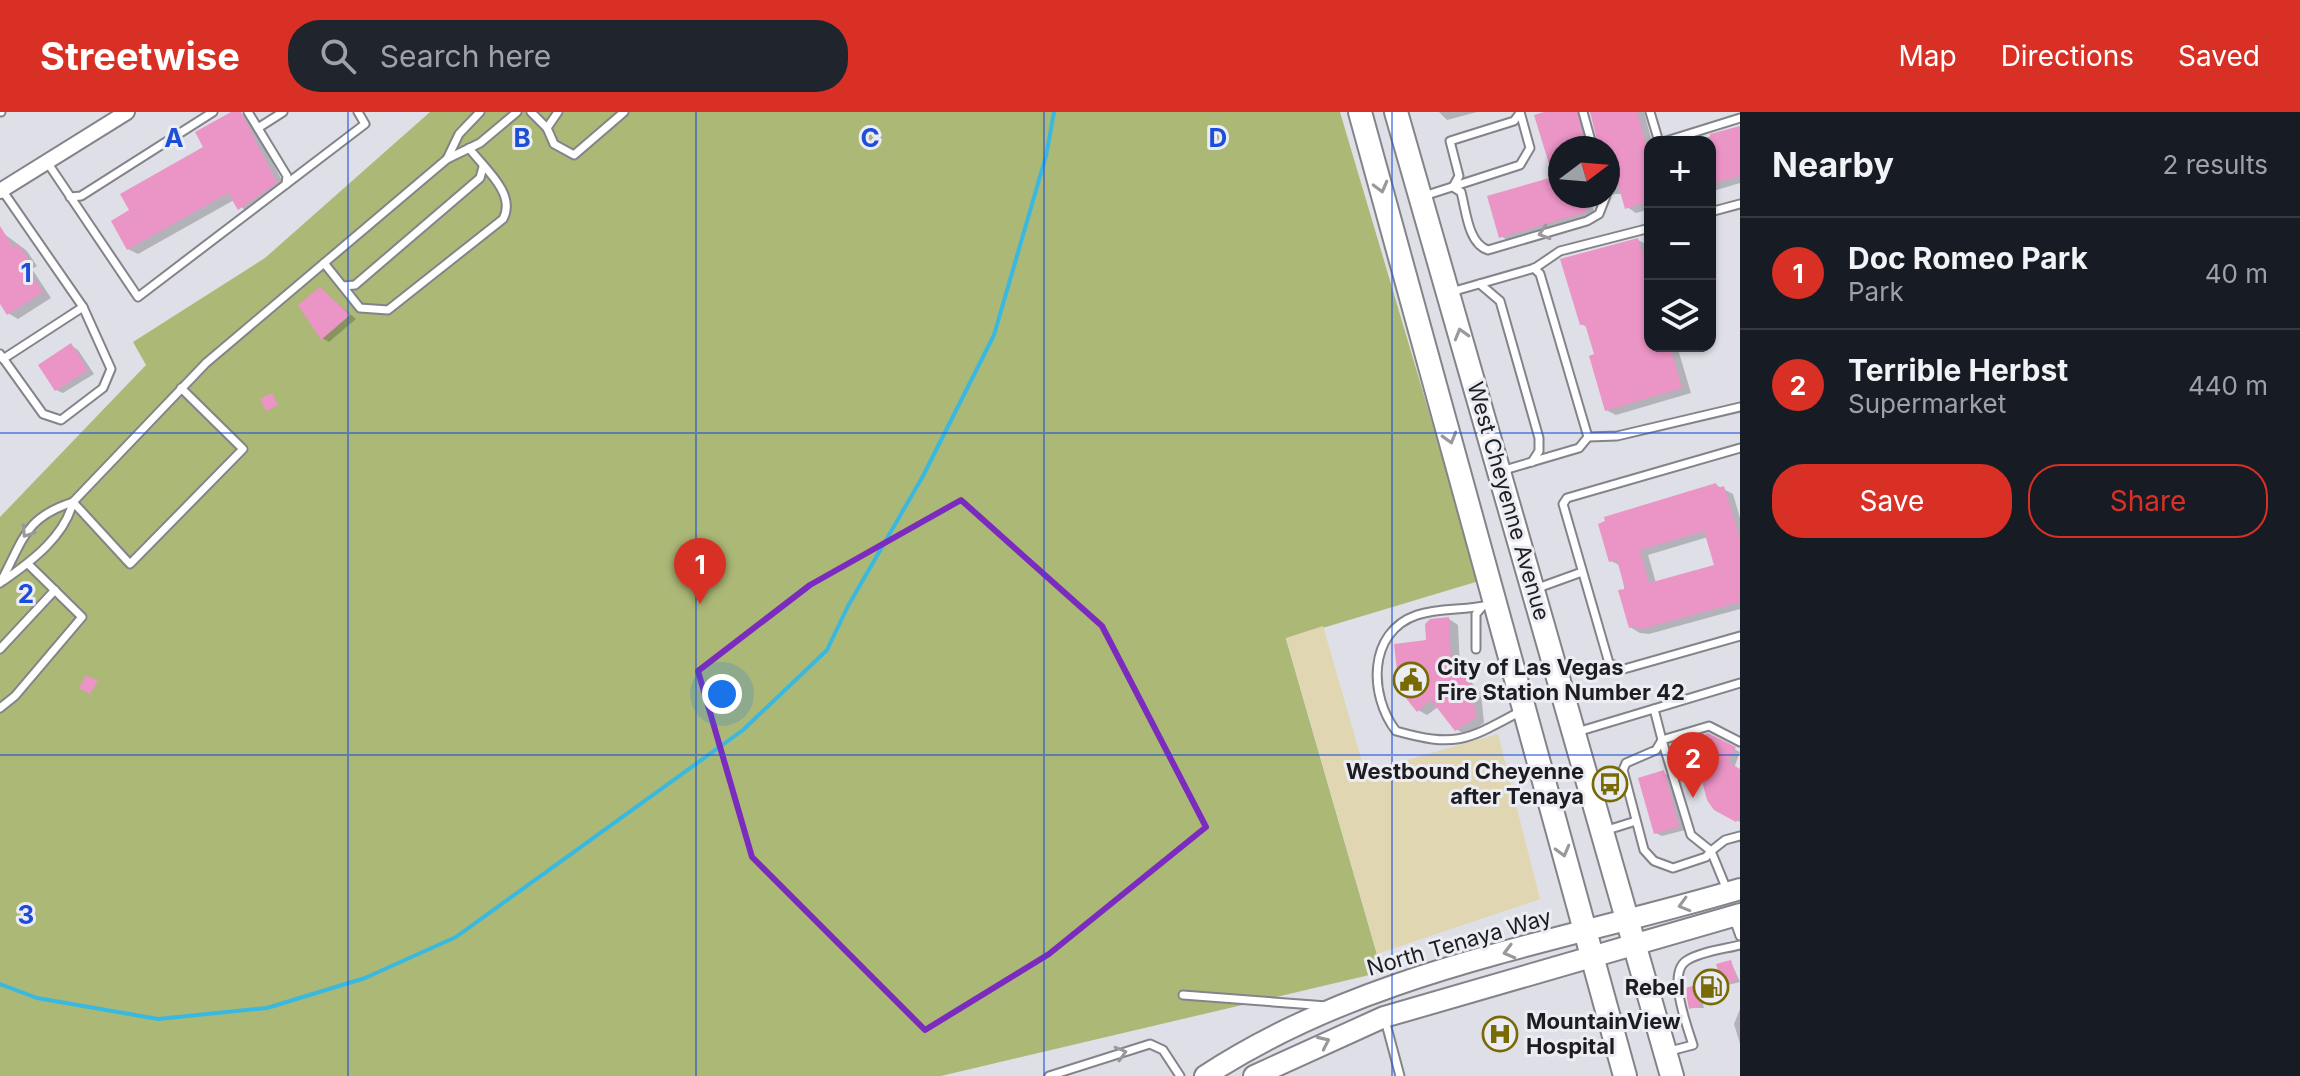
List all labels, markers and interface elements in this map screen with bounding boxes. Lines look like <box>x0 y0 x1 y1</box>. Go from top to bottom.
search box <box>288 20 848 92</box>
text: Streetwise <box>40 33 240 79</box>
icon: search <box>316 34 360 78</box>
text: Search here <box>380 38 551 74</box>
text: Map <box>1898 39 1957 73</box>
text: Directions <box>2001 39 2134 73</box>
text: Saved <box>2178 39 2260 73</box>
text: A <box>164 122 184 153</box>
text: B <box>513 122 531 153</box>
text: C <box>860 122 880 153</box>
text: D <box>1209 122 1227 153</box>
north arrow <box>1548 136 1620 208</box>
map controls <box>1644 136 1716 352</box>
button: + <box>1644 136 1716 208</box>
text: Nearby <box>1772 144 1894 185</box>
text: 2 results <box>2163 149 2268 180</box>
one-way arrow <box>1371 180 1388 194</box>
button: − <box>1644 208 1716 280</box>
one-way arrow <box>1538 224 1551 240</box>
text: Doc Romeo Park <box>1848 240 2088 276</box>
text: 1 <box>20 257 32 288</box>
text: 1 <box>1792 258 1804 289</box>
text: 40 m <box>2205 258 2268 289</box>
text: Park <box>1848 276 1904 307</box>
button: layers <box>1644 280 1716 352</box>
one-way arrow <box>1454 328 1470 341</box>
text: Terrible Herbst <box>1848 352 2068 388</box>
text: 2 <box>1790 370 1806 401</box>
text: 440 m <box>2188 370 2268 401</box>
street label: West Cheyenne Avenue <box>1462 379 1556 623</box>
text: Supermarket <box>1848 388 2006 419</box>
one-way arrow <box>1441 430 1457 444</box>
button: Save <box>1772 464 2012 538</box>
button: Share <box>2028 464 2268 538</box>
one-way arrow <box>22 523 37 537</box>
pin: 1 <box>674 538 726 604</box>
text: 2 <box>18 578 34 609</box>
place label: City of Las Vegas Fire Station Number 42 <box>1437 654 1685 705</box>
public building icon: City of Las Vegas Fire Station Number 42 <box>1392 661 1430 699</box>
your location <box>702 674 742 714</box>
pin: 2 <box>1667 732 1719 798</box>
place label: Westbound Cheyenne after Tenaya <box>1346 758 1584 809</box>
bus stop icon: Westbound Cheyenne after Tenaya <box>1591 765 1629 803</box>
one-way arrow <box>1554 843 1571 857</box>
one-way arrow <box>1678 896 1692 912</box>
text: 3 <box>18 899 34 930</box>
street label: North Tenaya Way <box>1364 903 1554 981</box>
one-way arrow <box>1502 942 1516 959</box>
fuel station icon: Rebel <box>1692 968 1730 1006</box>
place label: Rebel <box>1625 974 1685 1000</box>
place label: MountainView Hospital <box>1526 1008 1681 1059</box>
hospital icon: MountainView Hospital <box>1481 1015 1519 1053</box>
one-way arrow <box>1316 1036 1331 1052</box>
one-way arrow <box>1114 1046 1128 1062</box>

